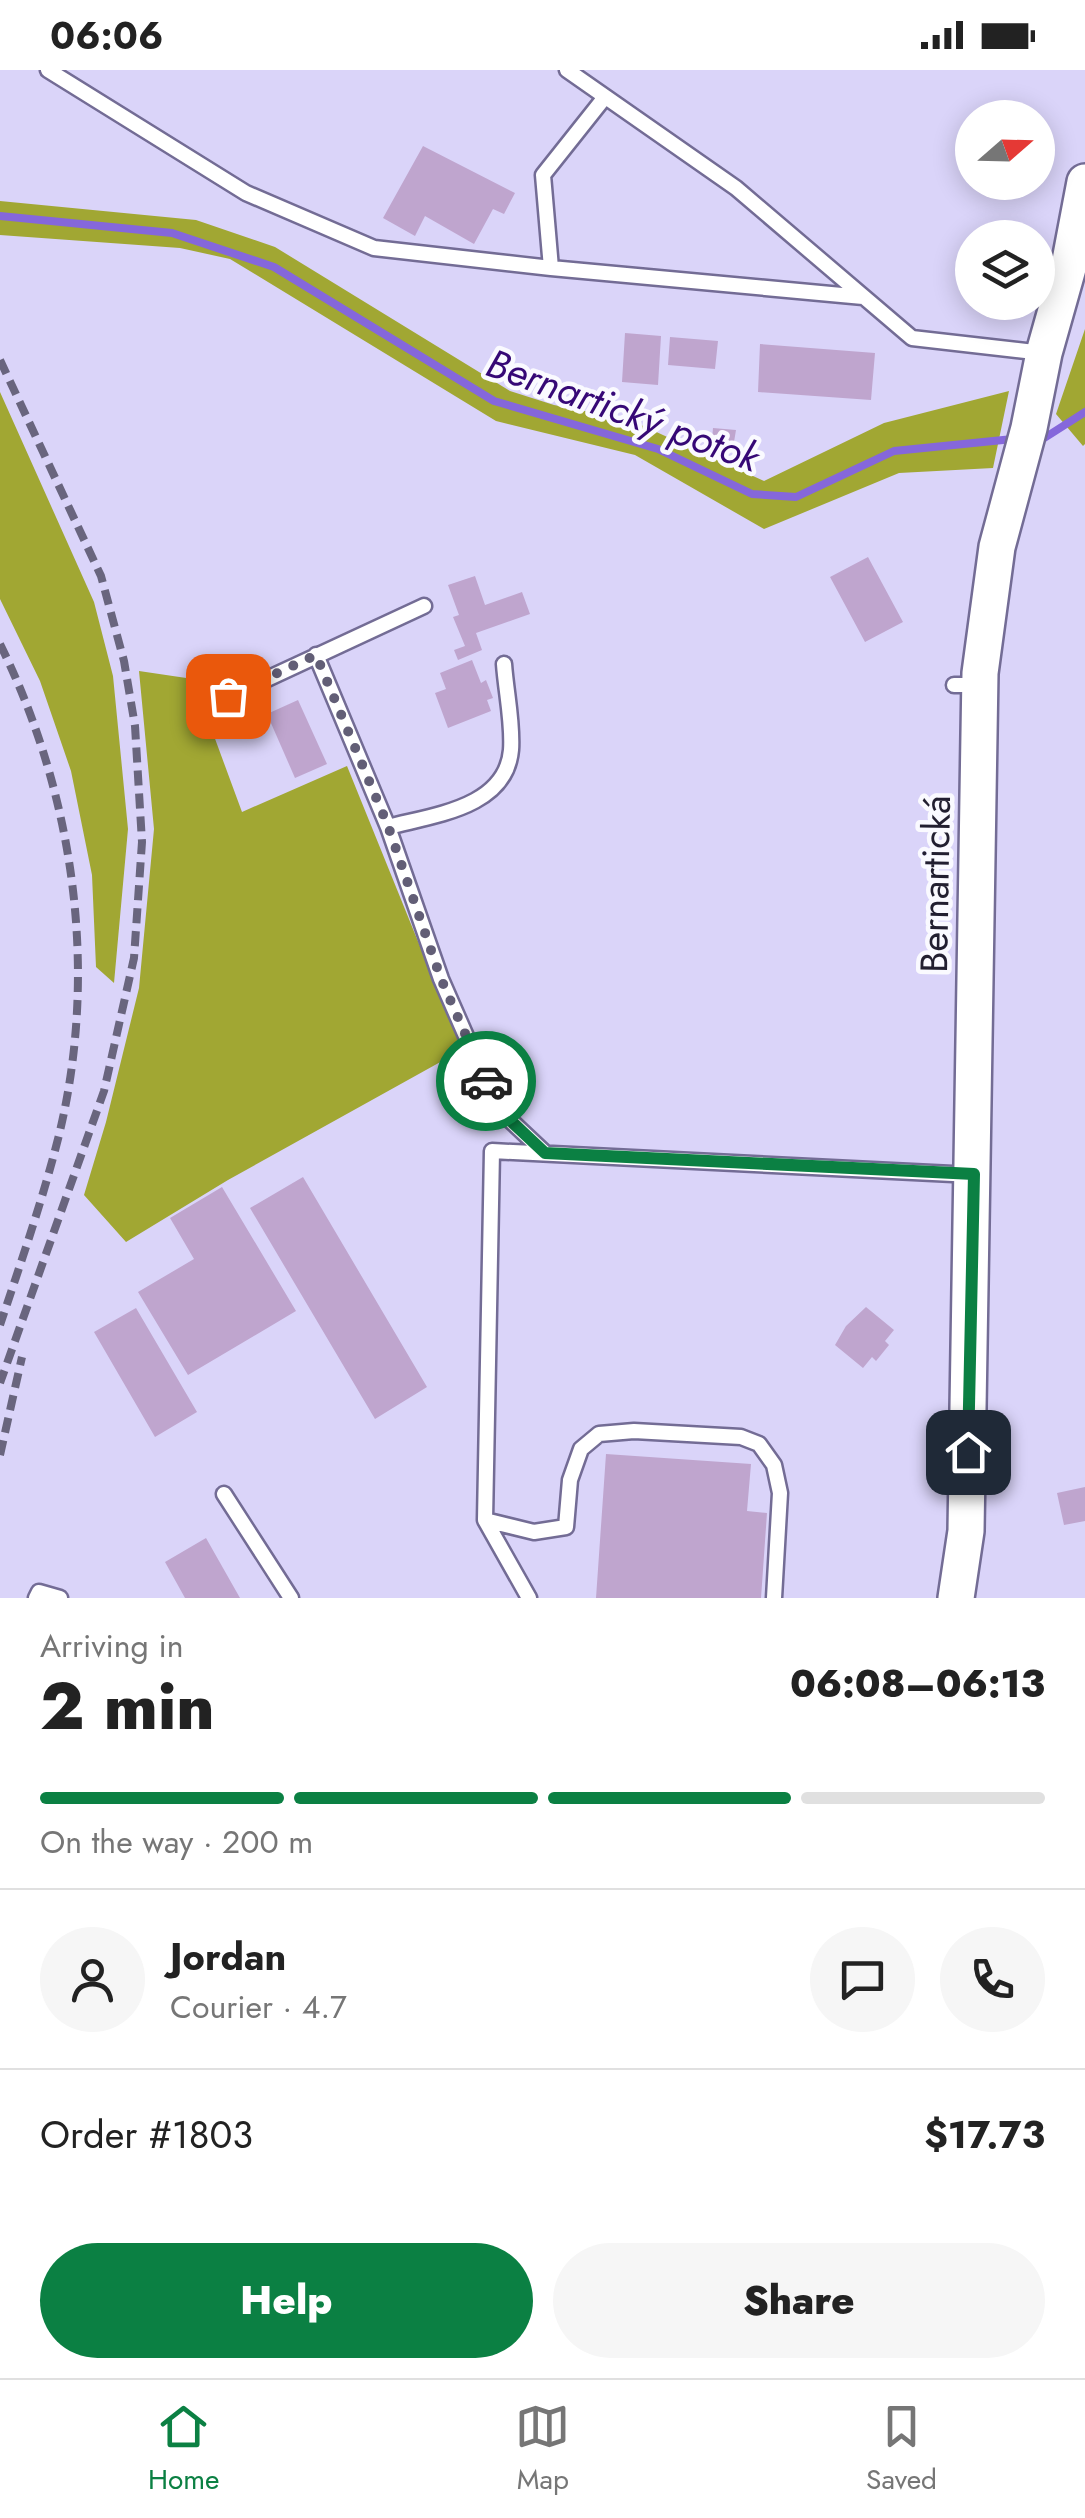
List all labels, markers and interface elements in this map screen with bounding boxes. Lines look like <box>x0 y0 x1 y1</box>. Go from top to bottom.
text: 06:06 <box>50 8 163 63</box>
north arrow <box>955 100 1055 200</box>
map controls <box>955 100 1055 320</box>
button: layers <box>955 220 1055 320</box>
water label: Bernartický potok <box>478 334 769 487</box>
pin <box>186 654 271 739</box>
icon: bag <box>201 669 256 724</box>
street label: Bernartická <box>906 795 964 973</box>
courier <box>436 1031 536 1131</box>
icon: car <box>459 1054 514 1109</box>
pin <box>926 1410 1011 1495</box>
icon: home <box>941 1425 996 1480</box>
text: Arriving in <box>40 1623 184 1669</box>
text: 06:08–06:13 <box>790 1656 1045 1711</box>
text: 2 min <box>40 1659 215 1753</box>
text: On the way · 200 m <box>40 1819 313 1865</box>
button: person <box>40 1927 145 2032</box>
button: chat <box>810 1927 915 2032</box>
button: phone <box>940 1927 1045 2032</box>
text: Jordan <box>170 1929 286 1984</box>
text: Courier · 4.7 <box>170 1984 347 2030</box>
text: Order #1803 <box>40 2107 253 2162</box>
text: $17.73 <box>924 2107 1045 2162</box>
button: Help <box>40 2243 533 2358</box>
button: Share <box>553 2243 1045 2358</box>
tab: Home <box>148 2399 219 2500</box>
tab: Map <box>515 2399 570 2500</box>
tab: Saved <box>866 2399 937 2500</box>

